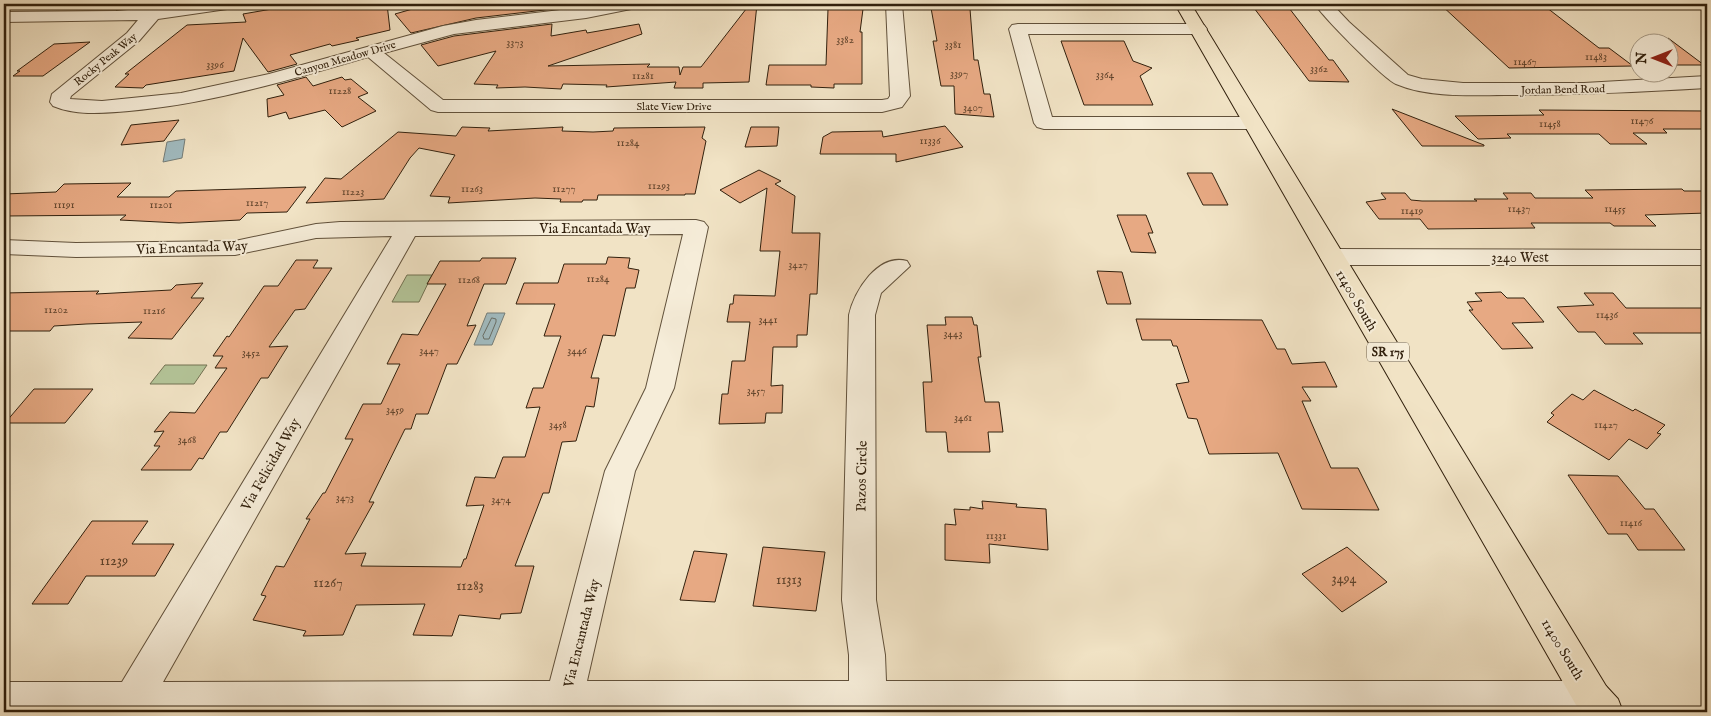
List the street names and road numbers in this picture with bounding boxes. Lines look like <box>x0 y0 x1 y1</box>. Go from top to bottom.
street label: Rocky Peak Way <box>71 30 140 89</box>
street label: Canyon Meadow Drive <box>293 38 398 80</box>
street label: Jordan Bend Road <box>1519 82 1605 98</box>
street label: Slate View Drive <box>636 100 712 114</box>
street label: Via Encantada Way <box>538 220 651 238</box>
street label: Via Encantada Way <box>135 237 248 259</box>
street label: 3240 West <box>1491 249 1549 267</box>
street label: 11400 South <box>1331 266 1381 335</box>
road number: SR 175 <box>1367 342 1409 362</box>
street label: Via Felicidad Way <box>237 415 305 515</box>
street label: Pazos Circle <box>852 440 872 512</box>
street label: Via Encantada Way <box>560 577 604 690</box>
street label: 11400 South <box>1537 616 1588 684</box>

